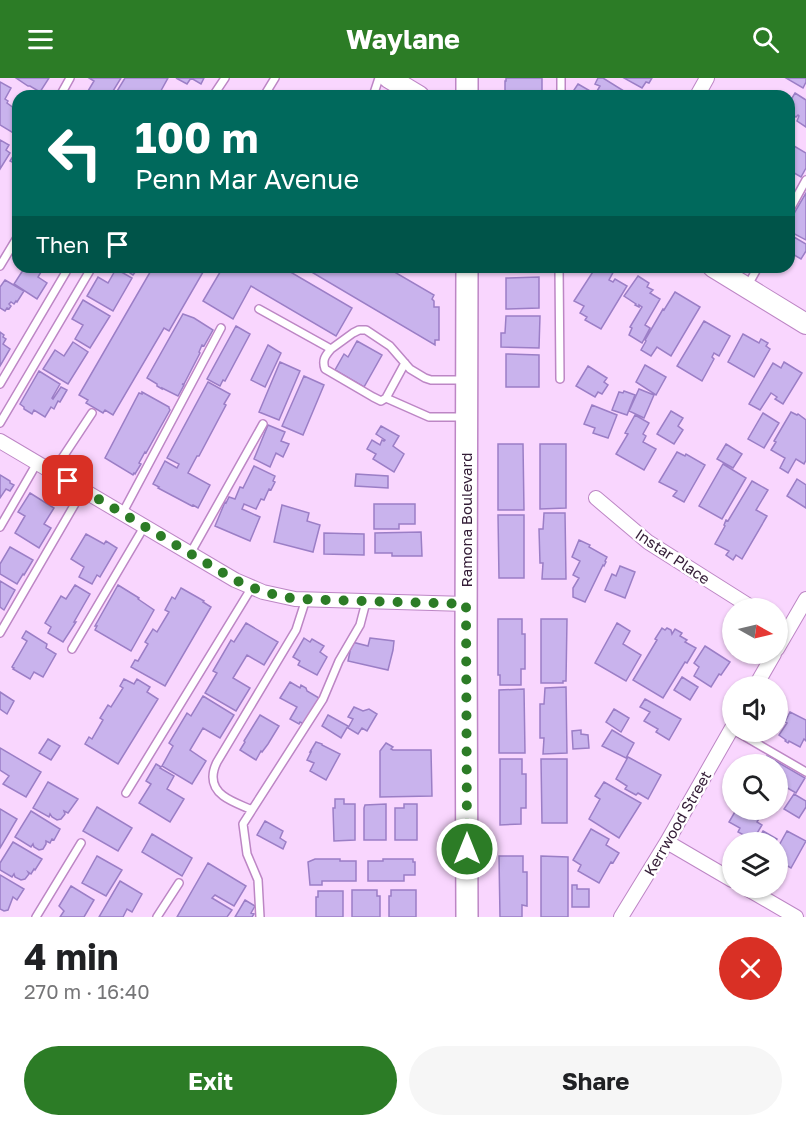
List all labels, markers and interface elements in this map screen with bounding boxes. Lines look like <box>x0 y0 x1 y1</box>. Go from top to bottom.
icon: menu <box>24 23 57 56</box>
text: Waylane <box>346 23 460 55</box>
icon: search <box>749 23 782 56</box>
text: 100 m <box>135 112 258 162</box>
icon: left <box>36 114 114 192</box>
text: Penn Mar Avenue <box>135 163 359 195</box>
icon: arrive <box>101 228 134 261</box>
text: Then <box>36 231 89 258</box>
street label: Ramona Boulevard <box>457 453 475 587</box>
pin <box>42 455 93 506</box>
icon: arrive <box>51 464 84 497</box>
street label: Instar Place <box>632 525 714 588</box>
north arrow <box>722 598 788 664</box>
map controls <box>722 598 788 898</box>
button: sound <box>722 676 788 742</box>
button: search <box>722 754 788 820</box>
street label: Kerrwood Street <box>640 767 714 879</box>
position arrow <box>435 817 499 881</box>
button: layers <box>722 832 788 898</box>
text: 4 min <box>24 935 119 978</box>
button: close <box>719 937 782 1000</box>
text: 270 m · 16:40 <box>24 979 150 1003</box>
button: Exit <box>24 1046 397 1115</box>
button: Share <box>409 1046 782 1115</box>

